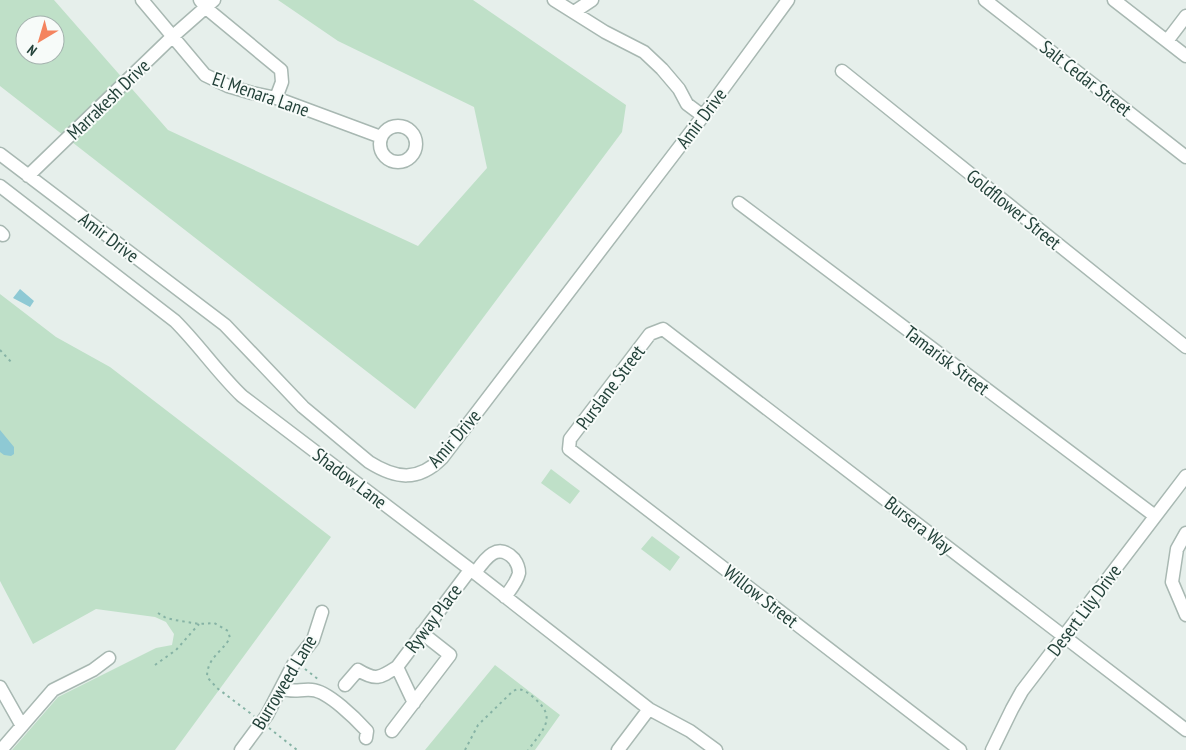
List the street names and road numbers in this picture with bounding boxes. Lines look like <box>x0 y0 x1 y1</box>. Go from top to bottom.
street label: Salt Cedar Street <box>1035 35 1137 122</box>
street label: Marrakesh Drive <box>62 53 155 144</box>
street label: El Menara Lane <box>209 66 313 122</box>
street label: Amir Drive <box>671 83 732 153</box>
street label: Goldflower Street <box>962 164 1067 255</box>
street label: Amir Drive <box>74 207 144 268</box>
street label: Tamarisk Street <box>900 320 995 400</box>
street label: Purslane Street <box>570 339 650 434</box>
street label: Amir Drive <box>422 404 486 472</box>
street label: Shadow Lane <box>308 442 392 514</box>
street label: Bursera Way <box>880 491 959 560</box>
street label: Willow Street <box>719 559 804 633</box>
street label: Desert Lily Drive <box>1042 559 1126 661</box>
street label: Ryway Place <box>399 579 467 657</box>
street label: Burroweed Lane <box>246 630 322 734</box>

